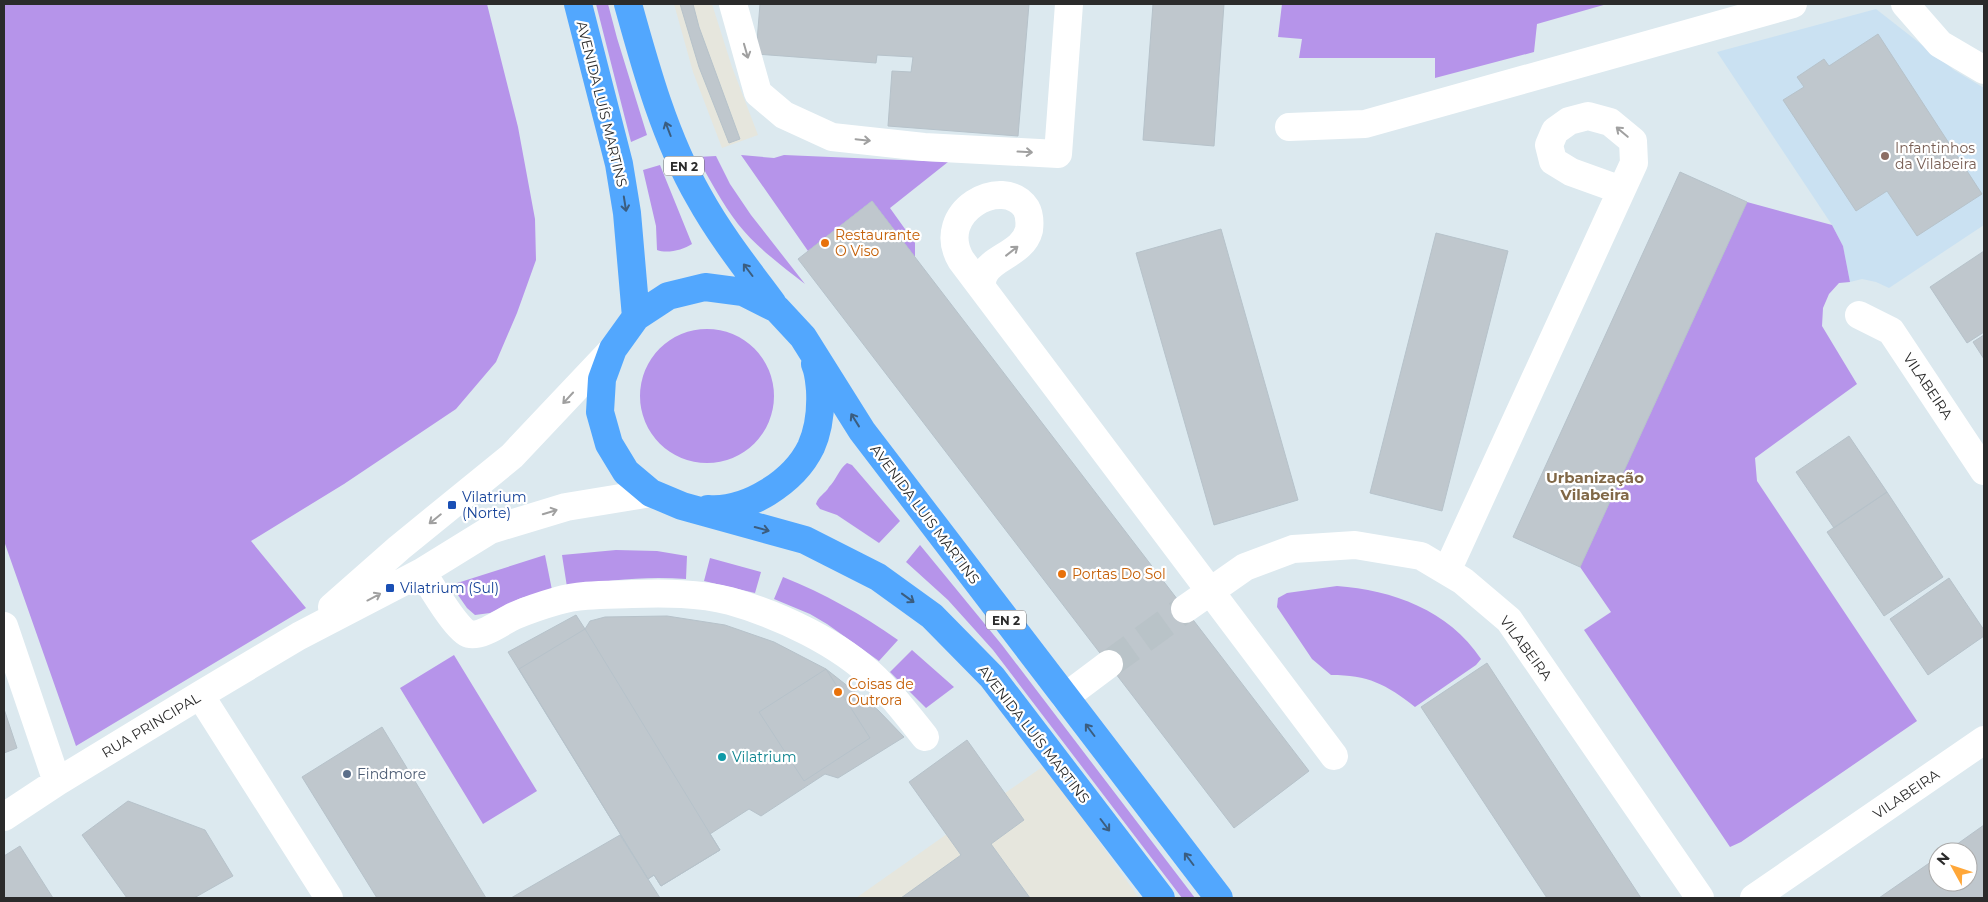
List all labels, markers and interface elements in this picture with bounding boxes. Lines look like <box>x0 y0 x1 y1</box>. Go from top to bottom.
street label: AVENIDA LUÍS MARTINS <box>573 19 631 189</box>
one-way arrow <box>742 42 752 58</box>
one-way arrow <box>663 122 673 137</box>
one-way arrow <box>1616 127 1629 138</box>
one-way arrow <box>855 136 871 145</box>
place label: Infantinhos da Vilabeira <box>1895 139 1977 173</box>
one-way arrow <box>1017 148 1033 157</box>
marker: Infantinhos da Vilabeira <box>1879 150 1891 162</box>
road number: EN 2 <box>664 157 704 176</box>
one-way arrow <box>621 196 631 212</box>
place label: Restaurante O Viso <box>835 226 920 260</box>
marker: Restaurante O Viso <box>819 237 831 249</box>
one-way arrow <box>1005 246 1019 256</box>
one-way arrow <box>742 264 753 277</box>
street label: VILABEIRA <box>1899 349 1957 423</box>
one-way arrow <box>562 392 574 404</box>
one-way arrow <box>849 413 859 427</box>
street label: AVENIDA LUIS MARTINS <box>867 440 983 588</box>
district label: Urbanização Vilabeira <box>1546 468 1644 504</box>
place label: Vilatrium (Norte) <box>462 488 527 522</box>
marker: Vilatrium (Norte) <box>446 499 458 511</box>
one-way arrow <box>542 506 558 516</box>
one-way arrow <box>429 513 442 524</box>
one-way arrow <box>754 524 770 534</box>
place label: Portas Do Sol <box>1072 565 1166 583</box>
marker: Portas Do Sol <box>1056 568 1068 580</box>
place label: Vilatrium (Sul) <box>400 579 499 597</box>
marker: Vilatrium (Sul) <box>384 582 396 594</box>
one-way arrow <box>366 592 381 602</box>
one-way arrow <box>901 593 915 603</box>
road number: EN 2 <box>986 610 1026 630</box>
street label: VILABEIRA <box>1496 612 1557 685</box>
street label: AVENIDA LUÍS MARTINS <box>974 661 1094 807</box>
place label: Coisas de Outrora <box>848 675 914 709</box>
marker: Coisas de Outrora <box>832 686 844 698</box>
street label: RUA PRINCIPAL <box>98 688 204 762</box>
one-way arrow <box>1085 724 1096 737</box>
place label: Vilatrium <box>732 748 797 766</box>
marker: Vilatrium <box>716 751 728 763</box>
place label: Findmore <box>357 765 426 783</box>
street label: VILABEIRA <box>1869 765 1943 823</box>
marker: Findmore <box>341 768 353 780</box>
one-way arrow <box>1100 818 1111 831</box>
north arrow <box>1928 842 1978 892</box>
text: N <box>1933 849 1954 869</box>
one-way arrow <box>1184 853 1195 866</box>

